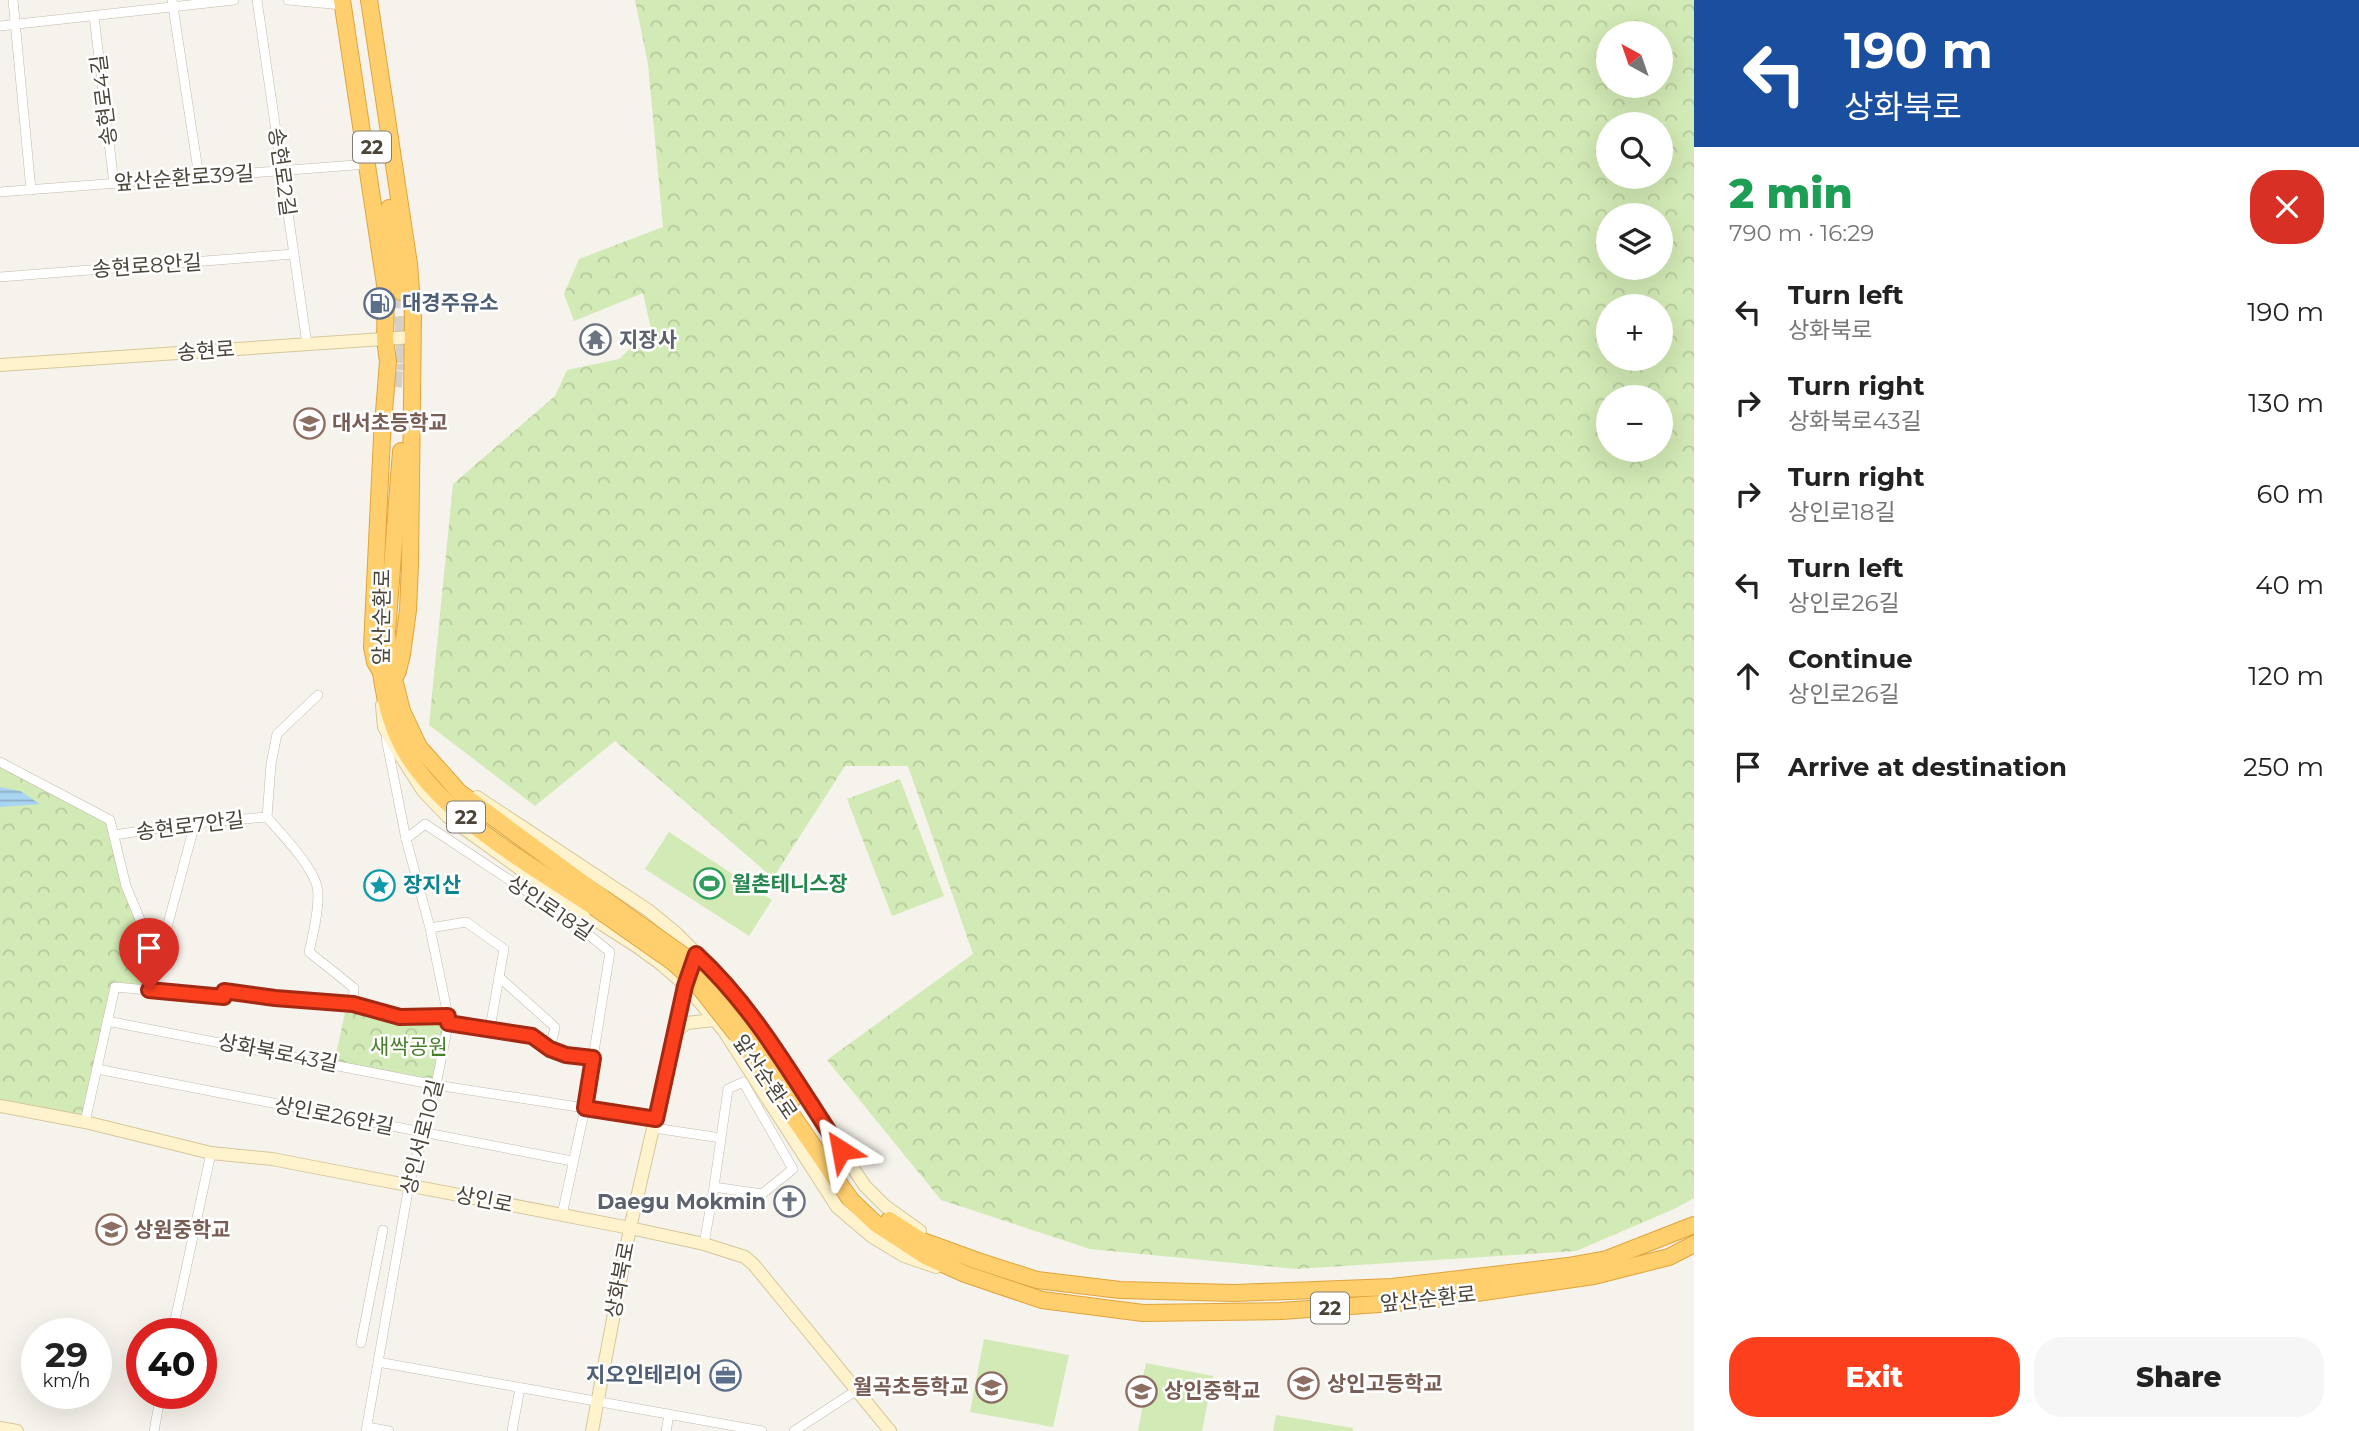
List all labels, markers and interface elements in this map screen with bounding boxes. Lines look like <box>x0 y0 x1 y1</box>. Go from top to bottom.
north arrow <box>1596 21 1673 98</box>
map controls <box>1596 21 1673 462</box>
text: 190 m <box>1844 21 1993 80</box>
icon: left <box>1729 28 1820 119</box>
street label: 송현로4길 <box>86 53 121 147</box>
text: 상화북로 <box>1844 87 1962 126</box>
button: search <box>1596 112 1673 189</box>
street label: 송현로2길 <box>264 126 301 218</box>
road number: 22 <box>353 132 391 162</box>
street label: 앞산순환로39길 <box>113 160 255 195</box>
text: 2 min <box>1729 167 1853 219</box>
button: close <box>2250 170 2324 244</box>
button: layers <box>1596 203 1673 280</box>
text: 790 m · 16:29 <box>1729 219 1874 247</box>
street label: 송현로8안길 <box>91 249 203 282</box>
text: Turn left <box>1788 279 1904 311</box>
fuel station icon: 대경주유소 <box>362 286 396 320</box>
place label: 대경주유소 <box>402 290 499 315</box>
icon: left <box>1729 293 1767 331</box>
button: + <box>1596 294 1673 371</box>
text: 190 m <box>2247 296 2324 328</box>
text: 상화북로 <box>1788 316 1873 344</box>
temple icon: 지장사 <box>579 323 613 357</box>
place label: 지장사 <box>619 327 677 352</box>
street label: 송현로 <box>176 336 236 365</box>
text: Turn right <box>1788 370 1924 402</box>
icon: right <box>1729 384 1767 422</box>
button: − <box>1596 385 1673 462</box>
text: 130 m <box>2248 387 2324 419</box>
school or university icon: 대서초등학교 <box>292 406 326 440</box>
text: 상화북로43길 <box>1788 407 1922 435</box>
place label: 대서초등학교 <box>332 410 448 435</box>
text: Turn right <box>1788 461 1924 493</box>
icon: right <box>1729 475 1767 513</box>
text: 60 m <box>2257 478 2324 510</box>
text: 상인로18길 <box>1788 498 1896 526</box>
text: Turn left <box>1788 552 1904 584</box>
icon: left <box>1729 566 1767 604</box>
street label: 앞산순환로 <box>368 568 395 666</box>
text: 40 m <box>2255 569 2324 601</box>
text: 상인로26길 <box>1788 589 1900 617</box>
text: Continue <box>1788 643 1913 675</box>
icon: ahead <box>1729 657 1767 695</box>
text: 120 m <box>2248 660 2324 692</box>
text: 상인로26길 <box>1788 680 1900 708</box>
icon: arrive <box>1729 748 1767 786</box>
text: Arrive at destination <box>1788 751 2067 783</box>
text: 250 m <box>2243 751 2324 783</box>
road number: 22 <box>447 802 485 832</box>
street label: 송현로7안길 <box>134 806 246 845</box>
sports icon: 월촌테니스장 <box>692 867 726 901</box>
place icon: 장지산 <box>363 868 397 902</box>
street label: 상인로18길 <box>503 870 598 945</box>
place label: 월촌테니스장 <box>732 871 848 896</box>
place label: 장지산 <box>403 872 461 897</box>
pin <box>119 918 179 990</box>
icon: arrive <box>130 929 168 967</box>
street label: 상화북로43길 <box>216 1029 340 1076</box>
street label: 앞산순환로 <box>728 1030 803 1124</box>
park label: 새싹공원 <box>370 1034 448 1059</box>
street label: 상인서로10길 <box>395 1077 448 1197</box>
street label: 상인로26안길 <box>272 1092 396 1139</box>
position arrow <box>804 1113 878 1187</box>
street label: 상인로 <box>453 1182 515 1217</box>
church icon: Daegu Mokmin <box>772 1185 806 1219</box>
place label: Daegu Mokmin <box>597 1189 766 1214</box>
school or university icon: 상원중학교 <box>94 1213 128 1247</box>
place label: 상원중학교 <box>134 1217 231 1242</box>
street label: 상화북로 <box>600 1240 639 1320</box>
street label: 앞산순환로 <box>1379 1281 1477 1316</box>
road number: 22 <box>1311 1292 1349 1324</box>
speed limit sign: 40 <box>126 1318 217 1409</box>
text: 29 <box>45 1333 88 1376</box>
button: Exit <box>1729 1337 2020 1417</box>
button: Share <box>2034 1337 2324 1417</box>
office icon: 지오인테리어 <box>708 1358 742 1392</box>
place label: 지오인테리어 <box>586 1362 702 1387</box>
school or university icon: 상인고등학교 <box>1287 1367 1321 1401</box>
text: km/h <box>42 1370 91 1392</box>
school or university icon: 월곡초등학교 <box>975 1370 1009 1404</box>
place label: 상인고등학교 <box>1327 1371 1443 1396</box>
place label: 월곡초등학교 <box>853 1374 969 1399</box>
school or university icon: 상인중학교 <box>1124 1374 1158 1408</box>
place label: 상인중학교 <box>1164 1378 1261 1403</box>

